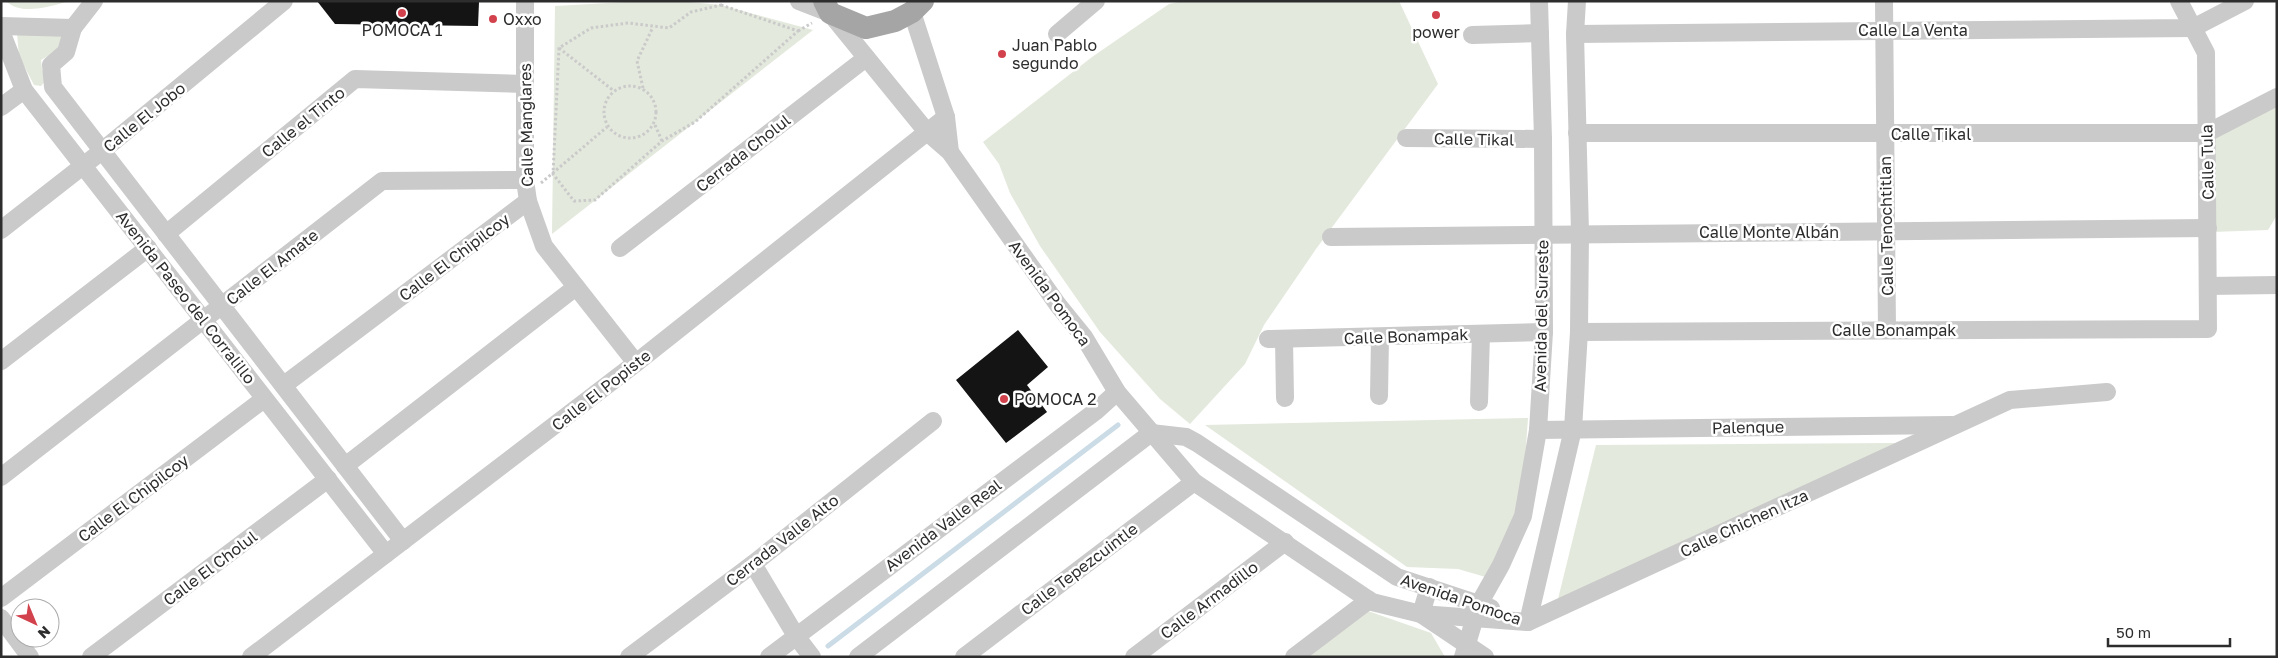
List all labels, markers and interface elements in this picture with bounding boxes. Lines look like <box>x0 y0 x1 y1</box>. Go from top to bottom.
marker: POMOCA 1 <box>396 7 408 19</box>
place label: Oxxo <box>503 9 542 29</box>
marker: power <box>1430 9 1442 21</box>
marker: Oxxo <box>487 13 499 25</box>
place label: POMOCA 1 <box>362 20 443 40</box>
street label: Calle La Venta <box>1858 20 1968 40</box>
place label: power <box>1412 22 1460 42</box>
place label: Juan Pablo segundo <box>1012 35 1097 73</box>
marker: Juan Pablo segundo <box>996 48 1008 60</box>
street label: Calle Manglares <box>515 63 537 187</box>
street label: Calle El Jobo <box>99 78 189 156</box>
street label: Calle el Tinto <box>257 82 349 162</box>
street label: Cerrada Cholul <box>692 110 794 196</box>
street label: Calle Tikal <box>1891 124 1971 144</box>
street label: Calle Tula <box>2196 124 2218 200</box>
street label: Calle Tikal <box>1434 128 1514 150</box>
street label: Calle Tenochtitlan <box>1875 156 1897 296</box>
street label: Avenida Paseo del Corralillo <box>112 206 260 388</box>
street label: Calle El Chipilcoy <box>395 209 513 305</box>
street label: Calle Monte Albán <box>1699 222 1839 242</box>
street label: Calle El Amate <box>222 225 322 309</box>
street label: Avenida Pomoca <box>1005 236 1095 350</box>
street label: Avenida del Sureste <box>1530 240 1552 392</box>
street label: Calle Bonampak <box>1832 320 1956 340</box>
street label: Calle Bonampak <box>1343 324 1469 348</box>
street label: Calle El Popiste <box>547 345 655 435</box>
place label: POMOCA 2 <box>1014 389 1096 409</box>
marker: POMOCA 2 <box>998 393 1010 405</box>
street label: Palenque <box>1712 416 1784 438</box>
street label: Calle El Chipilcoy <box>74 450 192 546</box>
street label: Avenida Valle Real <box>881 475 1005 575</box>
street label: Calle Chichen Itza <box>1677 485 1811 561</box>
street label: Cerrada Valle Alto <box>722 490 842 590</box>
street label: Calle Tepezcuintle <box>1017 518 1141 620</box>
street label: Calle El Cholul <box>159 526 261 610</box>
street label: Calle Armadillo <box>1156 557 1262 643</box>
street label: Avenida Pomoca <box>1398 569 1524 629</box>
north arrow <box>10 598 60 648</box>
scale bar <box>2108 616 2230 648</box>
text: N <box>35 623 54 643</box>
text: 50 m <box>2116 623 2151 641</box>

